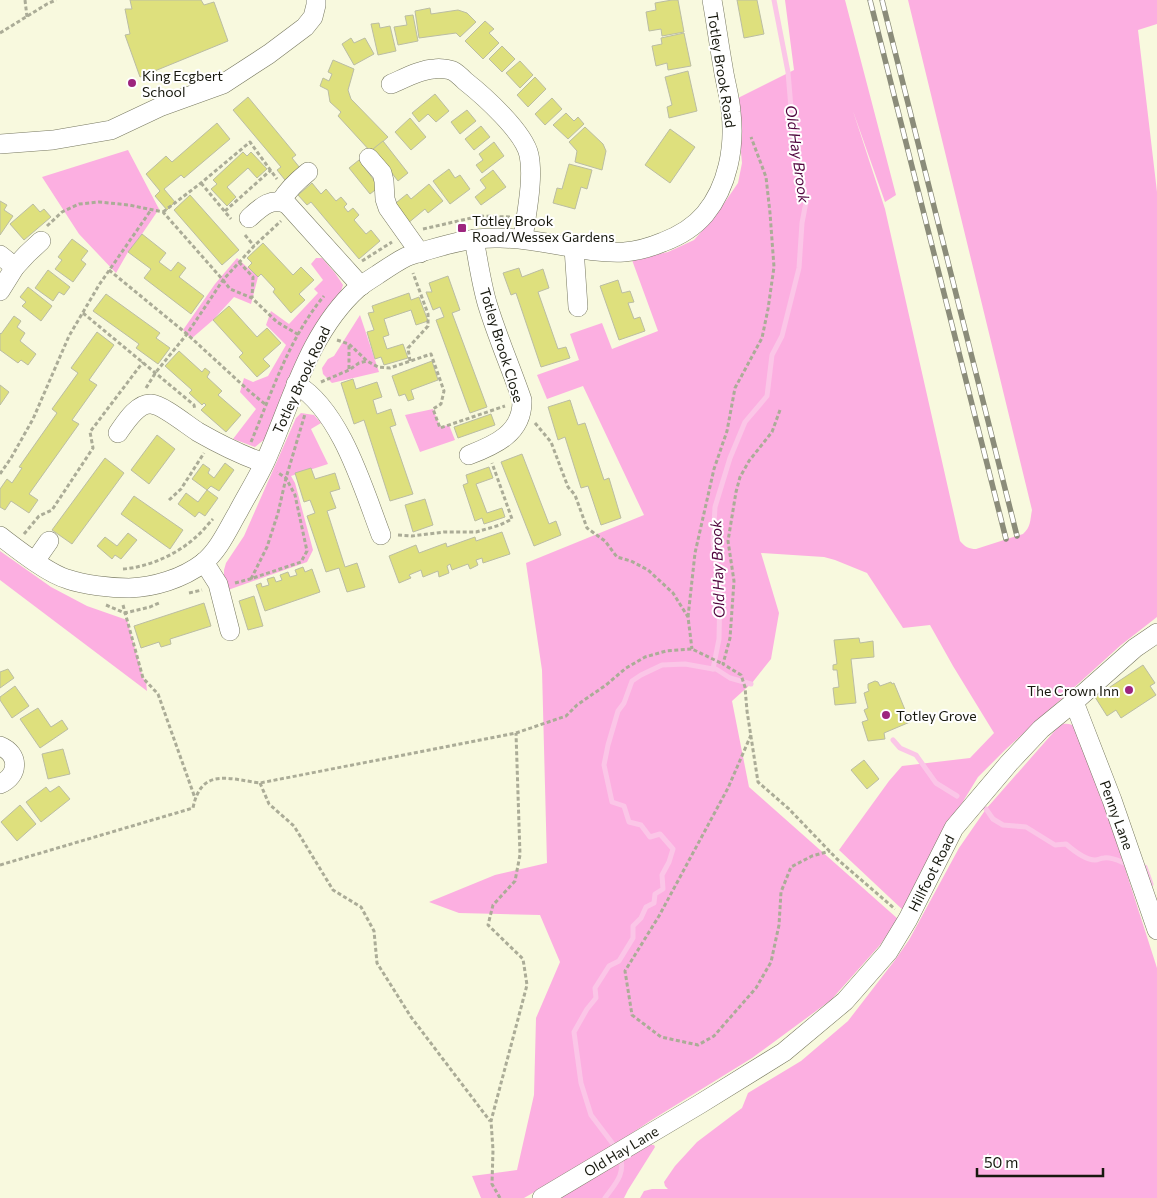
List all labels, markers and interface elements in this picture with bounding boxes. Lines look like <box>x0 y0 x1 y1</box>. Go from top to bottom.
street label: Totley Brook Road <box>704 11 740 129</box>
place label: King Ecgbert School <box>142 67 223 100</box>
marker: King Ecgbert School <box>126 77 138 89</box>
water label: Old Hay Brook <box>782 104 814 205</box>
place label: Totley Brook Road/Wessex Gardens <box>472 212 615 245</box>
marker: Totley Brook Road/Wessex Gardens <box>456 222 468 234</box>
street label: Totley Brook Close <box>476 286 528 404</box>
street label: Totley Brook Road <box>269 324 333 436</box>
water label: Old Hay Brook <box>706 519 728 619</box>
place label: The Crown Inn <box>1027 682 1119 699</box>
marker: The Crown Inn <box>1123 684 1135 696</box>
place label: Totley Grove <box>896 707 977 724</box>
marker: Totley Grove <box>880 709 892 721</box>
street label: Penny Lane <box>1097 778 1137 852</box>
street label: Hillfoot Road <box>904 832 958 914</box>
street label: Old Hay Lane <box>581 1122 661 1180</box>
scale bar <box>977 1146 1103 1178</box>
text: 50 m <box>984 1153 1018 1171</box>

